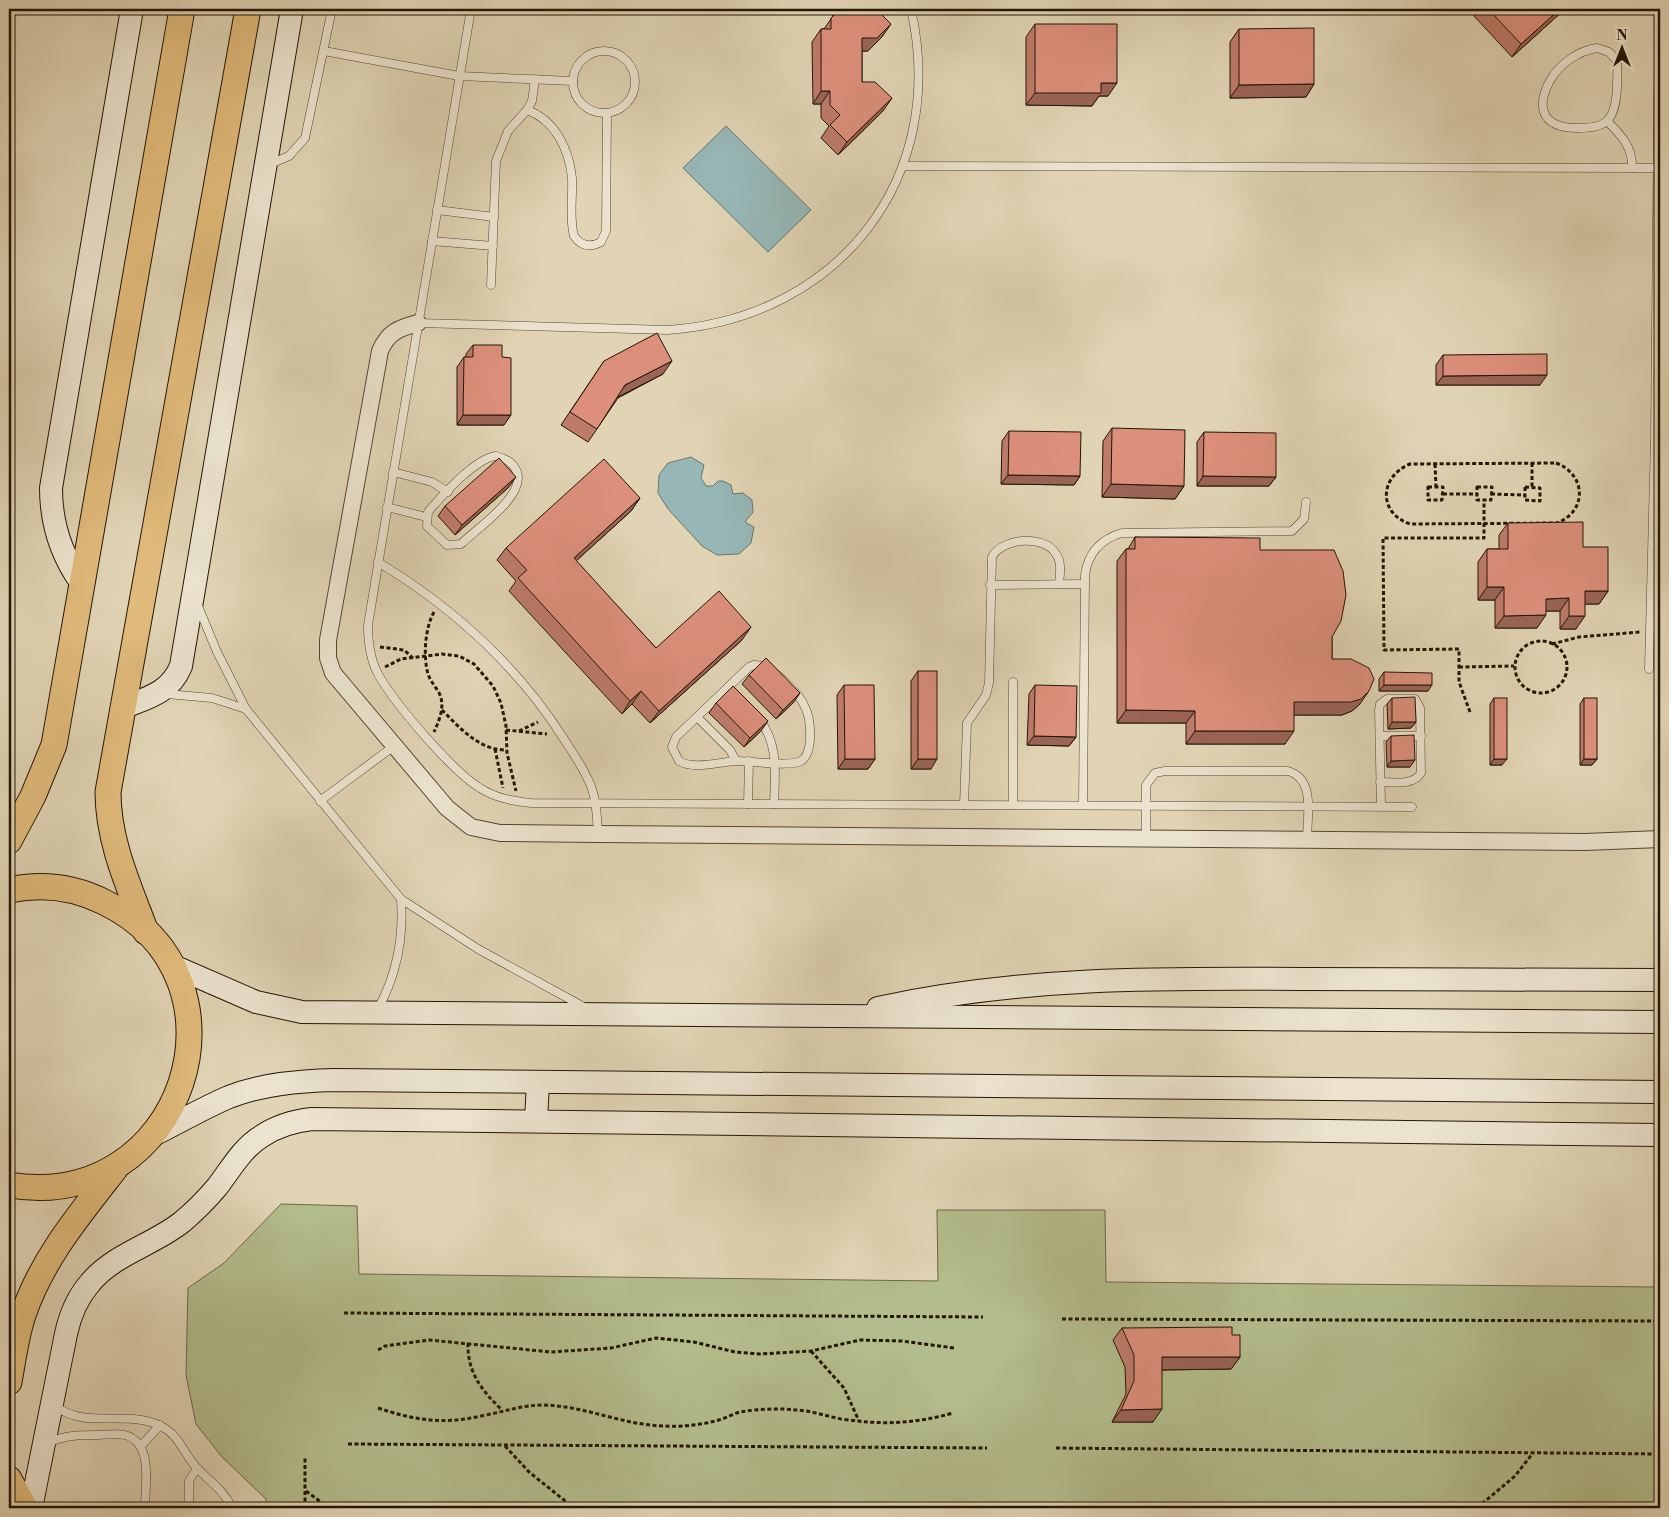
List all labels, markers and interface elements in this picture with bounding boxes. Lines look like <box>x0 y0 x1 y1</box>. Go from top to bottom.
north arrow <box>1596 22 1646 72</box>
text: N <box>1616 27 1628 45</box>

